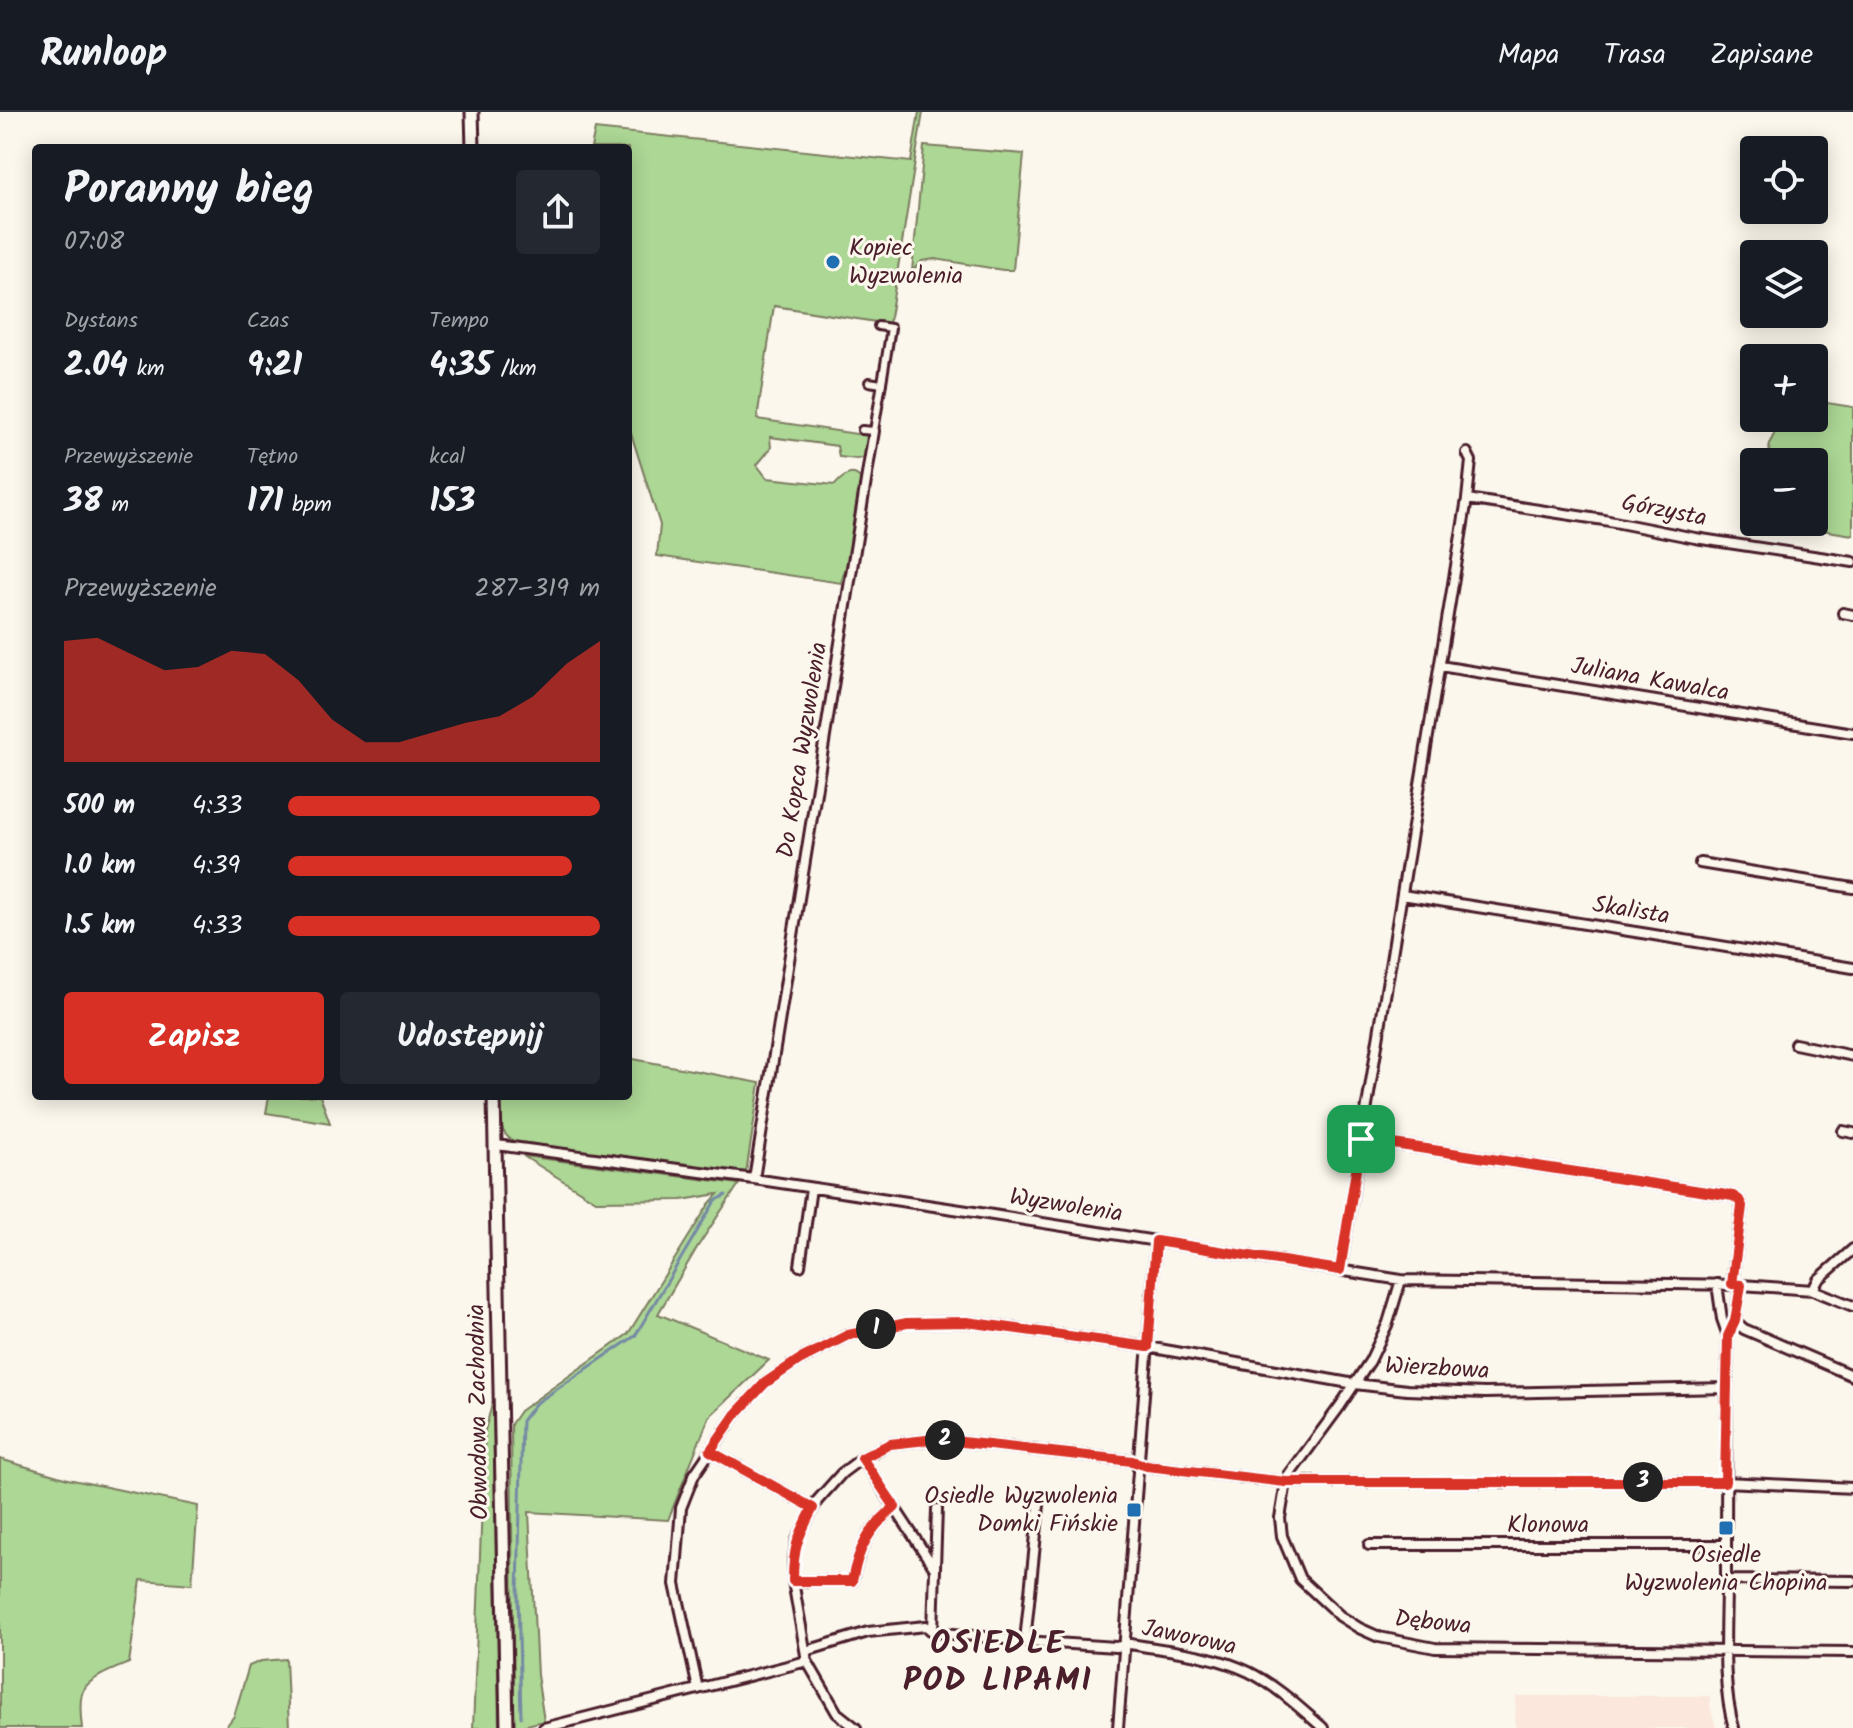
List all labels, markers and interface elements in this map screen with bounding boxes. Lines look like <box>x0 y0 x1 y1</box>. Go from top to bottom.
text: Runloop <box>40 25 168 85</box>
text: Mapa <box>1498 33 1559 78</box>
text: Trasa <box>1603 33 1666 78</box>
text: Zapisane <box>1710 33 1813 78</box>
map controls <box>1740 136 1828 536</box>
button: locate <box>1740 136 1828 224</box>
text: Poranny bieg <box>64 156 314 226</box>
button: share <box>516 170 600 254</box>
text: 07:08 <box>64 221 124 263</box>
place label: Kopiec Wyzwolenia <box>849 229 963 296</box>
button: layers <box>1740 240 1828 328</box>
marker: Kopiec Wyzwolenia <box>824 253 842 271</box>
text: Dystans <box>64 304 138 339</box>
text: Czas <box>247 304 289 339</box>
text: Tempo <box>429 304 489 339</box>
text: 2.04 <box>64 339 128 393</box>
text: 9:21 <box>247 339 302 393</box>
text: 4:35 <box>429 339 492 393</box>
button: + <box>1740 344 1828 432</box>
text: km <box>128 352 165 387</box>
text: /km <box>492 352 536 387</box>
text: Przewyższenie <box>64 440 193 475</box>
text: Tętno <box>247 440 298 475</box>
text: kcal <box>429 440 465 475</box>
button: − <box>1740 448 1828 536</box>
text: 38 <box>64 475 103 529</box>
text: 171 <box>247 475 283 529</box>
text: 153 <box>429 475 475 529</box>
street label: Górzysta <box>1618 484 1710 538</box>
text: m <box>103 488 129 523</box>
text: bpm <box>283 488 332 523</box>
text: Przewyższenie <box>64 568 217 610</box>
text: 287–319 m <box>475 568 600 610</box>
street label: Do Kopca Wyzwolenia <box>767 639 839 861</box>
street label: Juliana Kawalca <box>1568 647 1732 713</box>
text: 500 m <box>64 785 135 827</box>
text: 4:33 <box>192 785 242 827</box>
text: 1.0 km <box>64 845 135 887</box>
text: 4:39 <box>192 845 240 887</box>
street label: Skalista <box>1590 886 1672 936</box>
text: 1.5 km <box>64 905 135 947</box>
text: 4:33 <box>192 905 242 947</box>
button: Zapisz <box>64 992 324 1084</box>
button: Udostępnij <box>340 992 600 1084</box>
pin <box>1327 1105 1395 1173</box>
icon: arrive <box>1339 1117 1383 1161</box>
street label: Wyzwolenia <box>1007 1178 1125 1234</box>
street label: Obwodowa Zachodnia <box>458 1303 500 1521</box>
pin: 1 <box>856 1309 896 1349</box>
text: 1 <box>873 1311 879 1346</box>
street label: Wierzbowa <box>1384 1347 1490 1391</box>
pin: 2 <box>925 1420 965 1460</box>
text: 2 <box>939 1422 951 1457</box>
pin: 3 <box>1623 1462 1663 1502</box>
text: 3 <box>1637 1464 1649 1499</box>
place label: Osiedle Wyzwolenia Domki Fińskie <box>924 1477 1118 1544</box>
marker: Osiedle Wyzwolenia Domki Fińskie <box>1125 1501 1143 1519</box>
street label: Klonowa <box>1507 1506 1589 1545</box>
marker: Osiedle Wyzwolenia Chopina <box>1717 1519 1735 1537</box>
place label: Osiedle Wyzwolenia Chopina <box>1624 1536 1828 1603</box>
street label: Dębowa <box>1393 1600 1473 1646</box>
street label: Jaworowa <box>1138 1609 1240 1667</box>
district label: OSIEDLE POD LIPAMI <box>903 1619 1093 1707</box>

